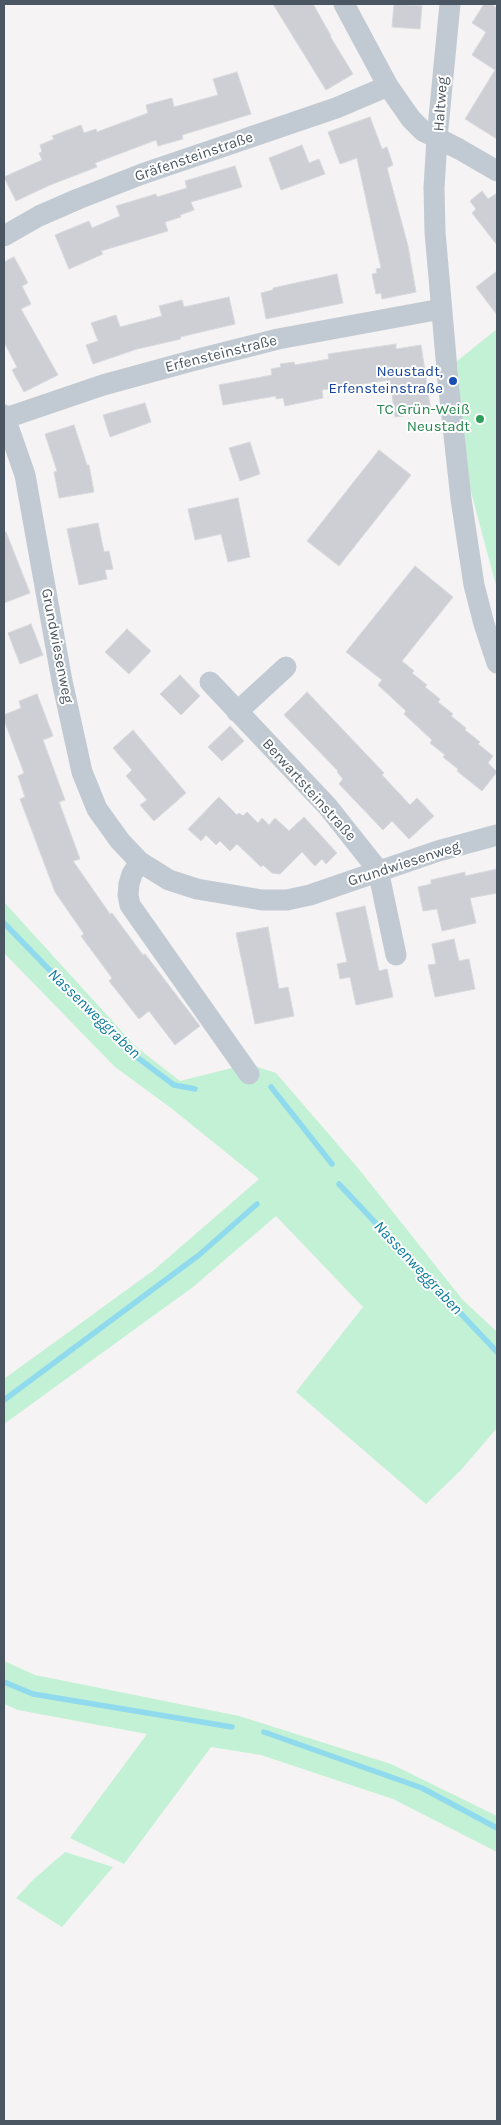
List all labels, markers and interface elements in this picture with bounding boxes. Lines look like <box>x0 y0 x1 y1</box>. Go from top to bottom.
street label: Haltweg <box>430 76 452 132</box>
street label: Gräfensteinstraße <box>132 128 256 186</box>
street label: Erfensteinstraße <box>163 331 279 377</box>
place label: Neustadt, Erfensteinstraße <box>328 363 443 398</box>
marker: Neustadt, Erfensteinstraße <box>447 375 459 387</box>
place label: TC Grün-Weiß Neustadt <box>377 401 470 436</box>
marker: TC Grün-Weiß Neustadt <box>474 413 486 425</box>
street label: Grundwiesenweg <box>37 587 77 705</box>
street label: Berwartsteinstraße <box>258 735 360 845</box>
street label: Grundwiesenweg <box>346 837 462 891</box>
water label: Nassenweggraben <box>44 965 144 1063</box>
water label: Nassenweggraben <box>370 1217 466 1319</box>

